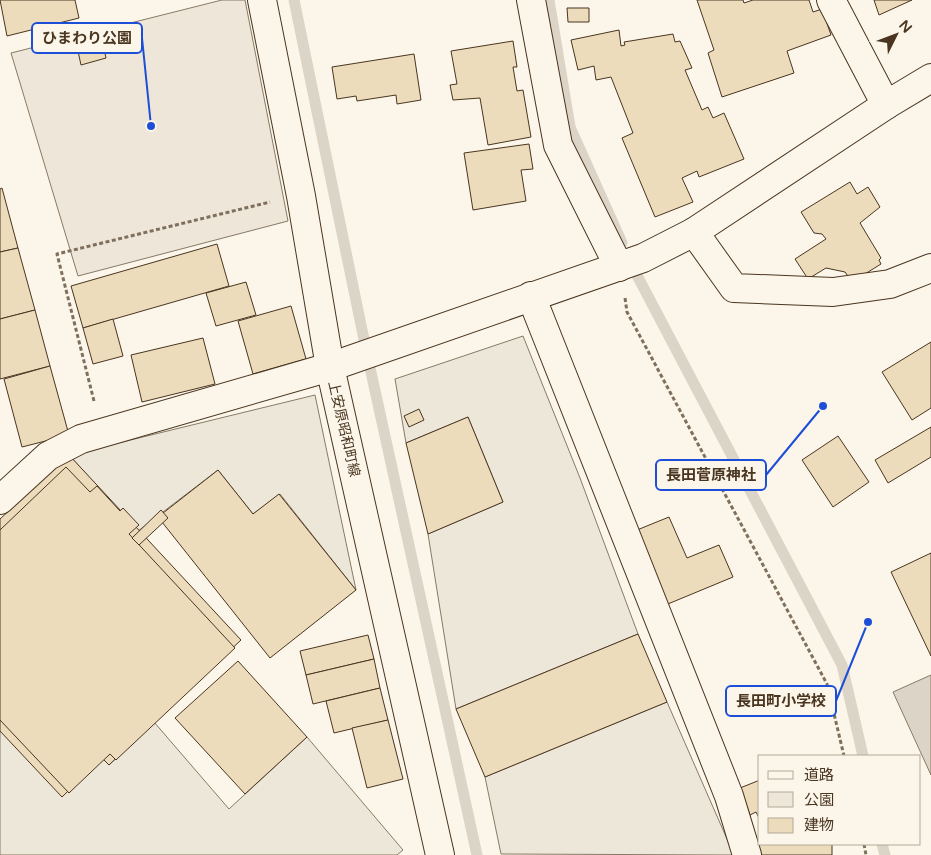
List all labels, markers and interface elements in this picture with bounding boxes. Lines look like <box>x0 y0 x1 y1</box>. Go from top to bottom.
north arrow <box>871 10 921 60</box>
text: N <box>895 17 915 37</box>
callout: ひまわり公園 <box>32 23 142 53</box>
text: ひまわり公園 <box>42 29 132 47</box>
street label: 上安原昭和町線 <box>325 379 363 479</box>
callout: 長田菅原神社 <box>656 460 766 490</box>
text: 長田菅原神社 <box>666 466 756 484</box>
callout: 長田町小学校 <box>726 686 836 716</box>
text: 長田町小学校 <box>736 692 826 710</box>
legend <box>758 755 921 845</box>
text: 道路 <box>804 766 834 784</box>
text: 公園 <box>804 791 834 809</box>
text: 建物 <box>804 816 834 834</box>

